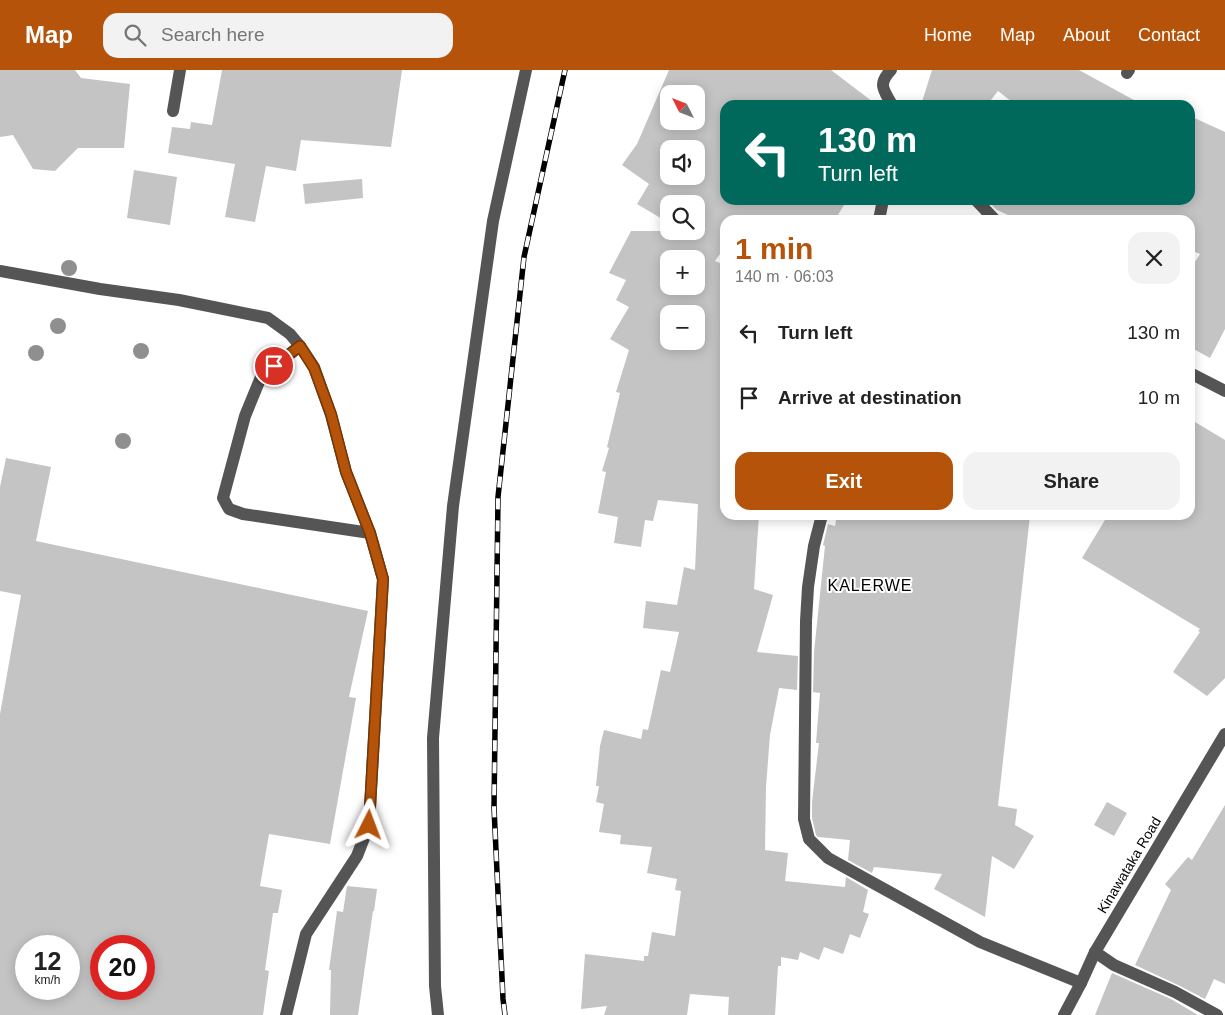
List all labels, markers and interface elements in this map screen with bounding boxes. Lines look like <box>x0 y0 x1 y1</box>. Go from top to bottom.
search box <box>103 13 453 58</box>
text: Map <box>25 21 73 48</box>
icon: search <box>121 21 149 49</box>
text: Search here <box>161 24 265 45</box>
text: Home <box>924 25 972 45</box>
text: Map <box>1000 25 1035 45</box>
text: About <box>1063 25 1110 45</box>
text: Contact <box>1138 25 1200 45</box>
north arrow <box>660 85 705 130</box>
map controls <box>660 85 705 350</box>
icon: left <box>735 120 800 185</box>
text: 130 m <box>818 120 917 159</box>
button: sound <box>660 140 705 185</box>
text: Turn left <box>818 161 898 186</box>
button: search <box>660 195 705 240</box>
text: 1 min <box>735 232 813 265</box>
button: close <box>1128 232 1180 284</box>
button: + <box>660 250 705 295</box>
text: 140 m · 06:03 <box>735 268 834 285</box>
button: − <box>660 305 705 350</box>
icon: left <box>735 319 763 347</box>
text: Turn left <box>778 322 853 343</box>
text: 130 m <box>1127 322 1180 343</box>
pin <box>253 345 295 387</box>
icon: arrive <box>260 352 288 380</box>
icon: arrive <box>735 384 763 412</box>
text: Arrive at destination <box>778 387 962 408</box>
text: 10 m <box>1138 387 1180 408</box>
button: Exit <box>735 452 953 510</box>
button: Share <box>963 452 1180 510</box>
district label: KALERWE <box>828 577 912 594</box>
position arrow <box>342 798 394 850</box>
street label: Kinawataka Road <box>1094 814 1164 916</box>
speed limit sign: 20 <box>90 935 155 1000</box>
text: 12 <box>34 947 61 975</box>
text: km/h <box>34 973 61 987</box>

